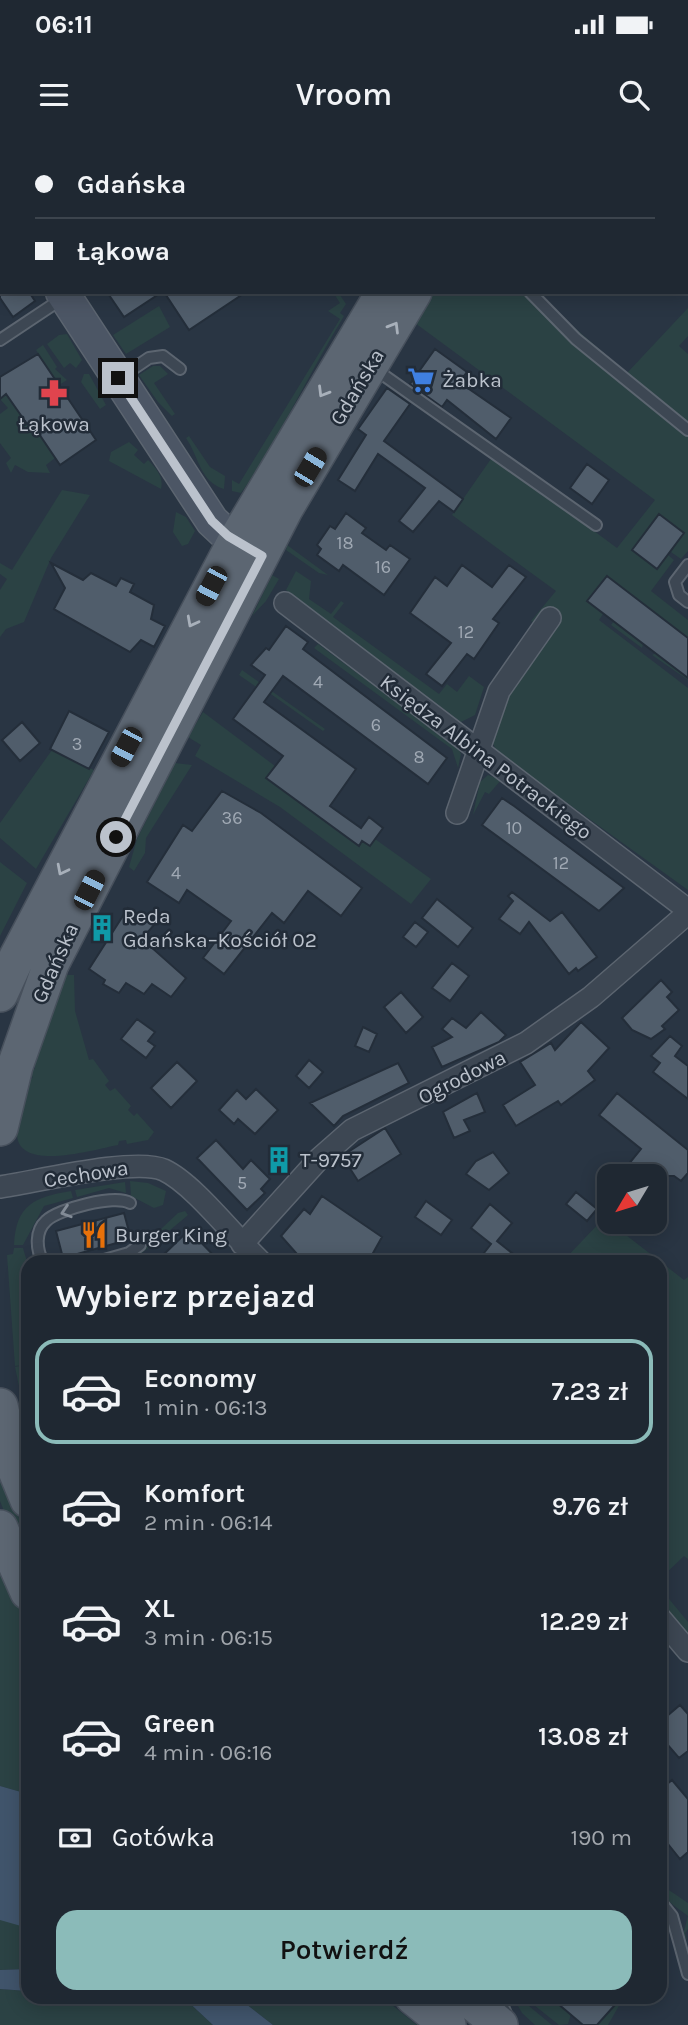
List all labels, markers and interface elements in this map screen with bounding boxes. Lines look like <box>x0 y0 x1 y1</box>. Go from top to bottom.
text: 06:11 <box>35 9 93 40</box>
icon: menu <box>35 76 73 114</box>
text: Vroom <box>296 76 392 113</box>
icon: search <box>615 76 653 114</box>
text: Gdańska <box>77 169 186 200</box>
text: Łąkowa <box>77 236 170 267</box>
one-way arrow <box>385 321 398 334</box>
street label: Gdańska <box>325 345 389 429</box>
route end <box>102 362 134 394</box>
supermarket icon: Żabka <box>406 365 436 395</box>
place label: Żabka <box>442 368 502 392</box>
pharmacy icon: Łąkowa <box>39 378 69 408</box>
one-way arrow <box>318 385 331 398</box>
place label: Łąkowa <box>18 412 90 436</box>
car <box>291 444 330 490</box>
house number: 18 <box>336 532 354 554</box>
house number: 16 <box>375 556 391 578</box>
car <box>192 563 231 609</box>
one-way arrow <box>187 615 200 627</box>
house number: 12 <box>458 621 474 643</box>
street label: Księdza Albina Potrackiego <box>375 670 597 844</box>
house number: 4 <box>313 671 323 693</box>
house number: 6 <box>371 714 381 736</box>
car <box>107 724 146 770</box>
house number: 3 <box>72 733 82 755</box>
house number: 8 <box>413 746 425 768</box>
house number: 36 <box>222 807 242 829</box>
house number: 10 <box>506 817 522 839</box>
route start <box>100 821 132 853</box>
house number: 12 <box>553 852 569 874</box>
house number: 4 <box>171 862 181 884</box>
one-way arrow <box>57 863 70 875</box>
car <box>71 867 108 913</box>
place label: Reda Gdańska–Kościół 02 <box>123 904 317 952</box>
building icon: Reda Gdańska–Kościół 02 <box>87 913 117 943</box>
street label: Gdańska <box>27 919 83 1007</box>
street label: Ogrodowa <box>414 1045 510 1109</box>
building icon: T-9757 <box>264 1145 294 1175</box>
place label: T-9757 <box>300 1148 362 1172</box>
street label: Cechowa <box>42 1155 130 1193</box>
north arrow <box>597 1164 667 1234</box>
map controls <box>597 1164 667 1234</box>
house number: 5 <box>237 1172 247 1194</box>
one-way arrow <box>61 1203 73 1218</box>
restaurant icon: Burger King <box>79 1220 109 1250</box>
place label: Burger King <box>115 1223 227 1247</box>
text: Wybierz przejazd <box>56 1278 316 1315</box>
icon: car <box>60 1360 123 1423</box>
text: Economy <box>144 1363 256 1394</box>
text: 7.23 zł <box>551 1376 628 1407</box>
text: 1 min · 06:13 <box>144 1394 268 1421</box>
icon: car <box>60 1475 123 1538</box>
text: Komfort <box>144 1478 245 1509</box>
text: 9.76 zł <box>552 1491 628 1522</box>
text: 2 min · 06:14 <box>144 1509 273 1536</box>
icon: car <box>60 1590 123 1653</box>
text: XL <box>144 1593 175 1624</box>
text: 12.29 zł <box>540 1606 628 1637</box>
text: 3 min · 06:15 <box>144 1624 273 1651</box>
icon: car <box>60 1705 123 1768</box>
text: Green <box>144 1708 216 1739</box>
text: 13.08 zł <box>538 1721 628 1752</box>
text: 4 min · 06:16 <box>144 1739 272 1766</box>
icon: cash <box>56 1819 94 1857</box>
text: Gotówka <box>112 1822 215 1853</box>
text: 190 m <box>570 1824 632 1851</box>
button: Potwierdź <box>56 1910 632 1990</box>

